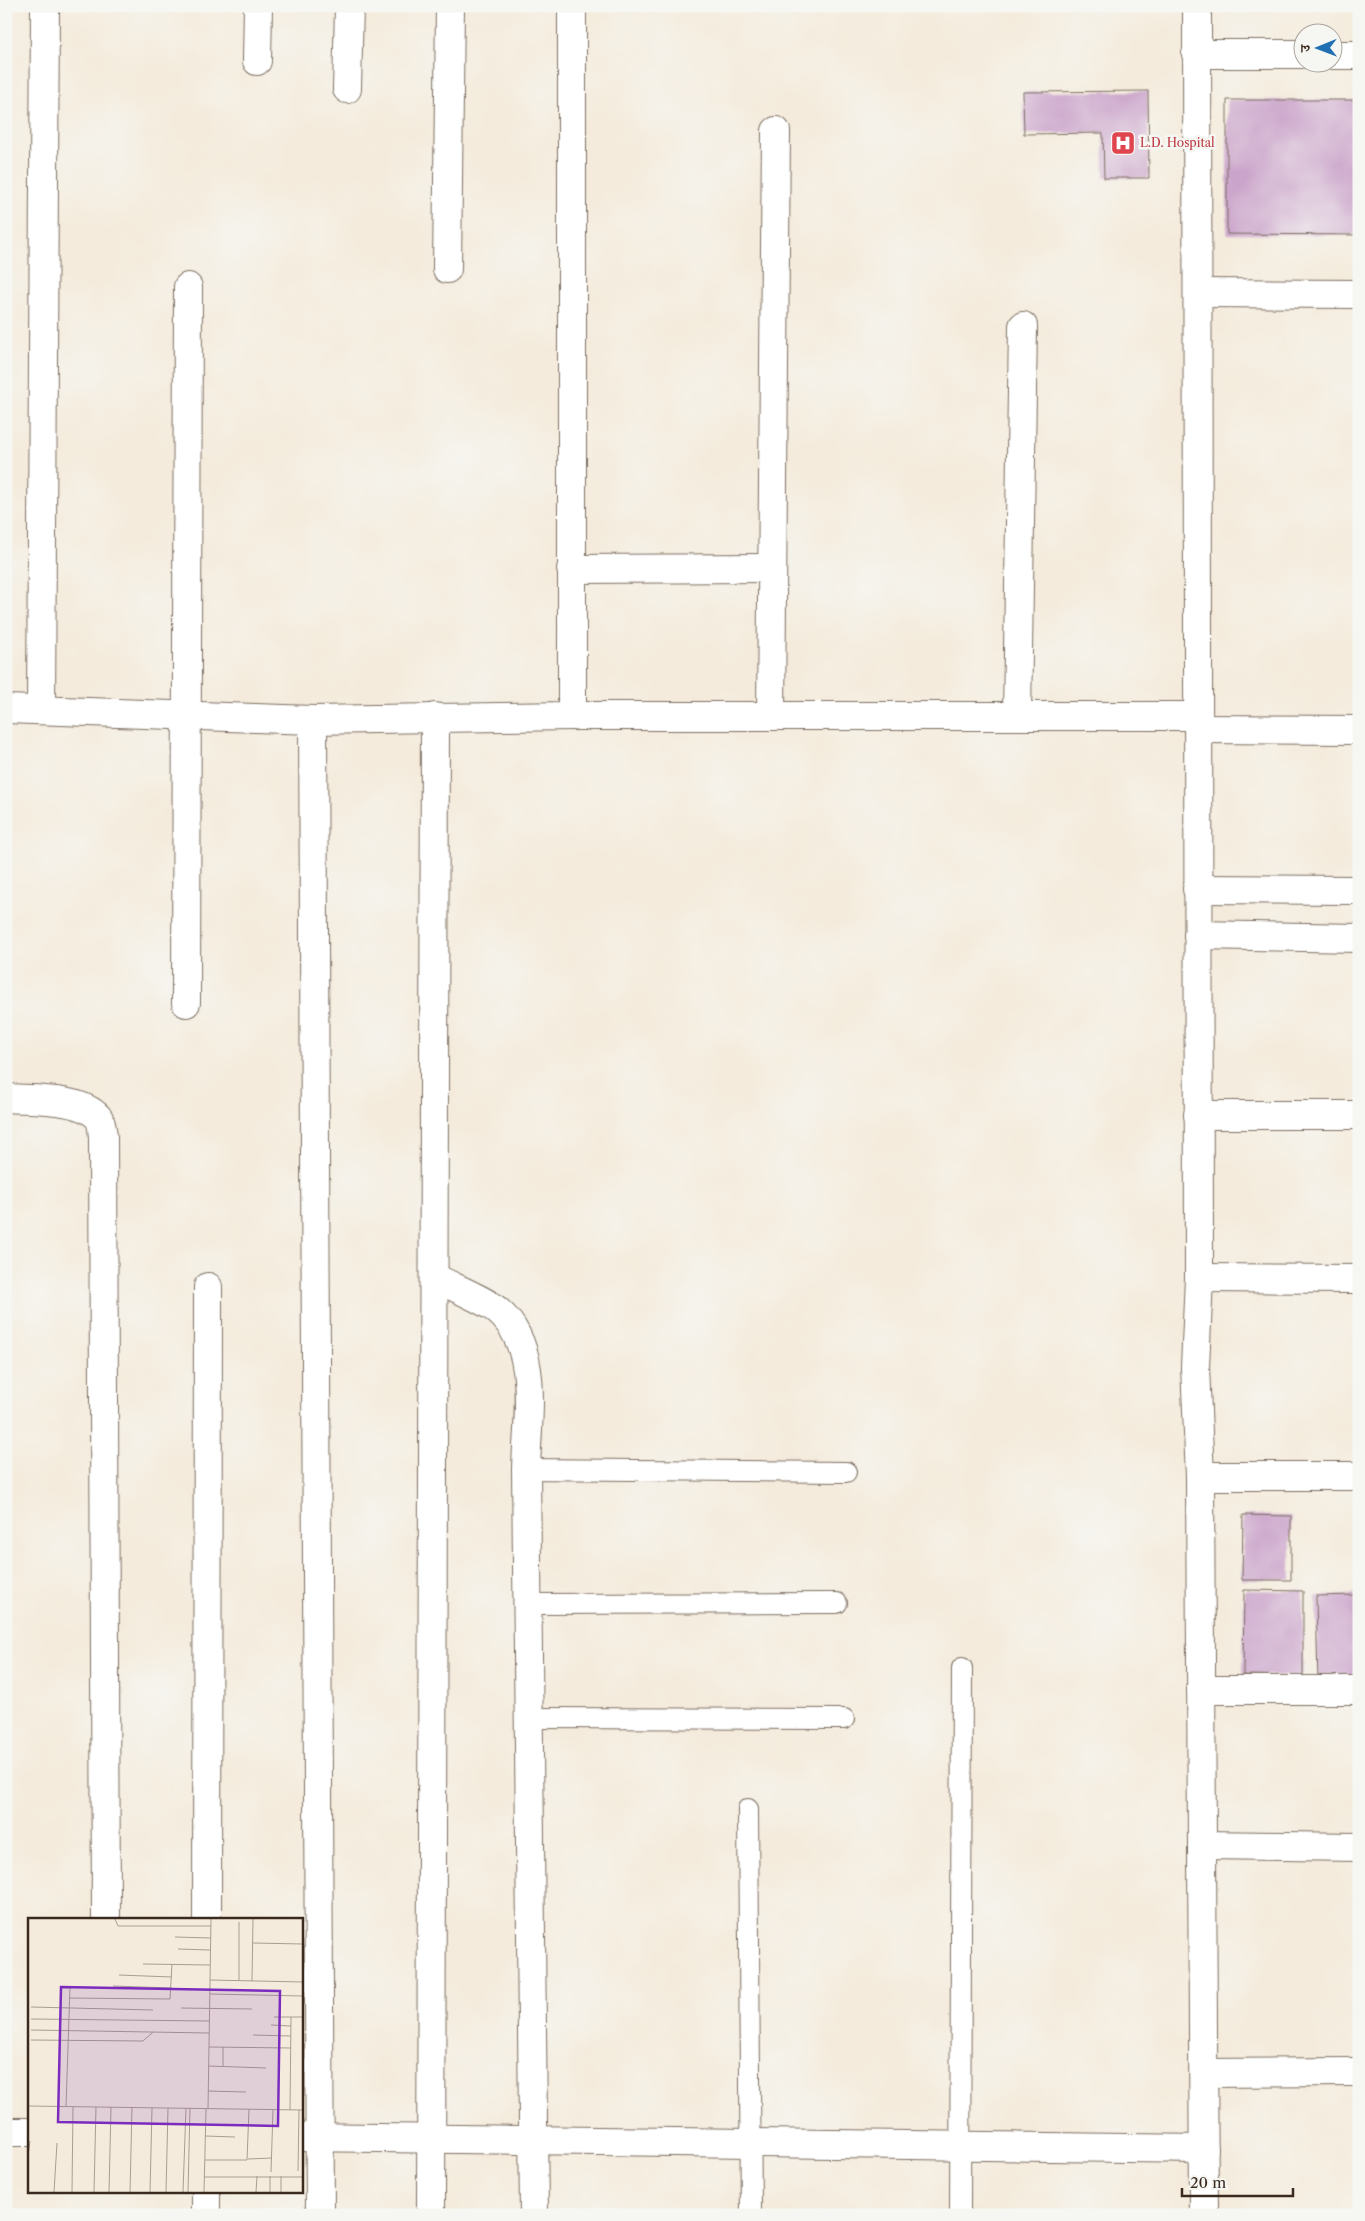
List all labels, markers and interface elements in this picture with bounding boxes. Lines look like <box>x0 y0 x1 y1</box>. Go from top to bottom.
north arrow <box>1292 22 1342 72</box>
text: उ <box>1296 44 1314 53</box>
hospital icon: L.D. Hospital <box>1110 130 1136 156</box>
place label: L.D. Hospital <box>1140 135 1215 150</box>
inset map <box>28 1918 302 2194</box>
scale bar <box>1182 2166 1294 2198</box>
text: 20 m <box>1190 2173 1226 2192</box>

